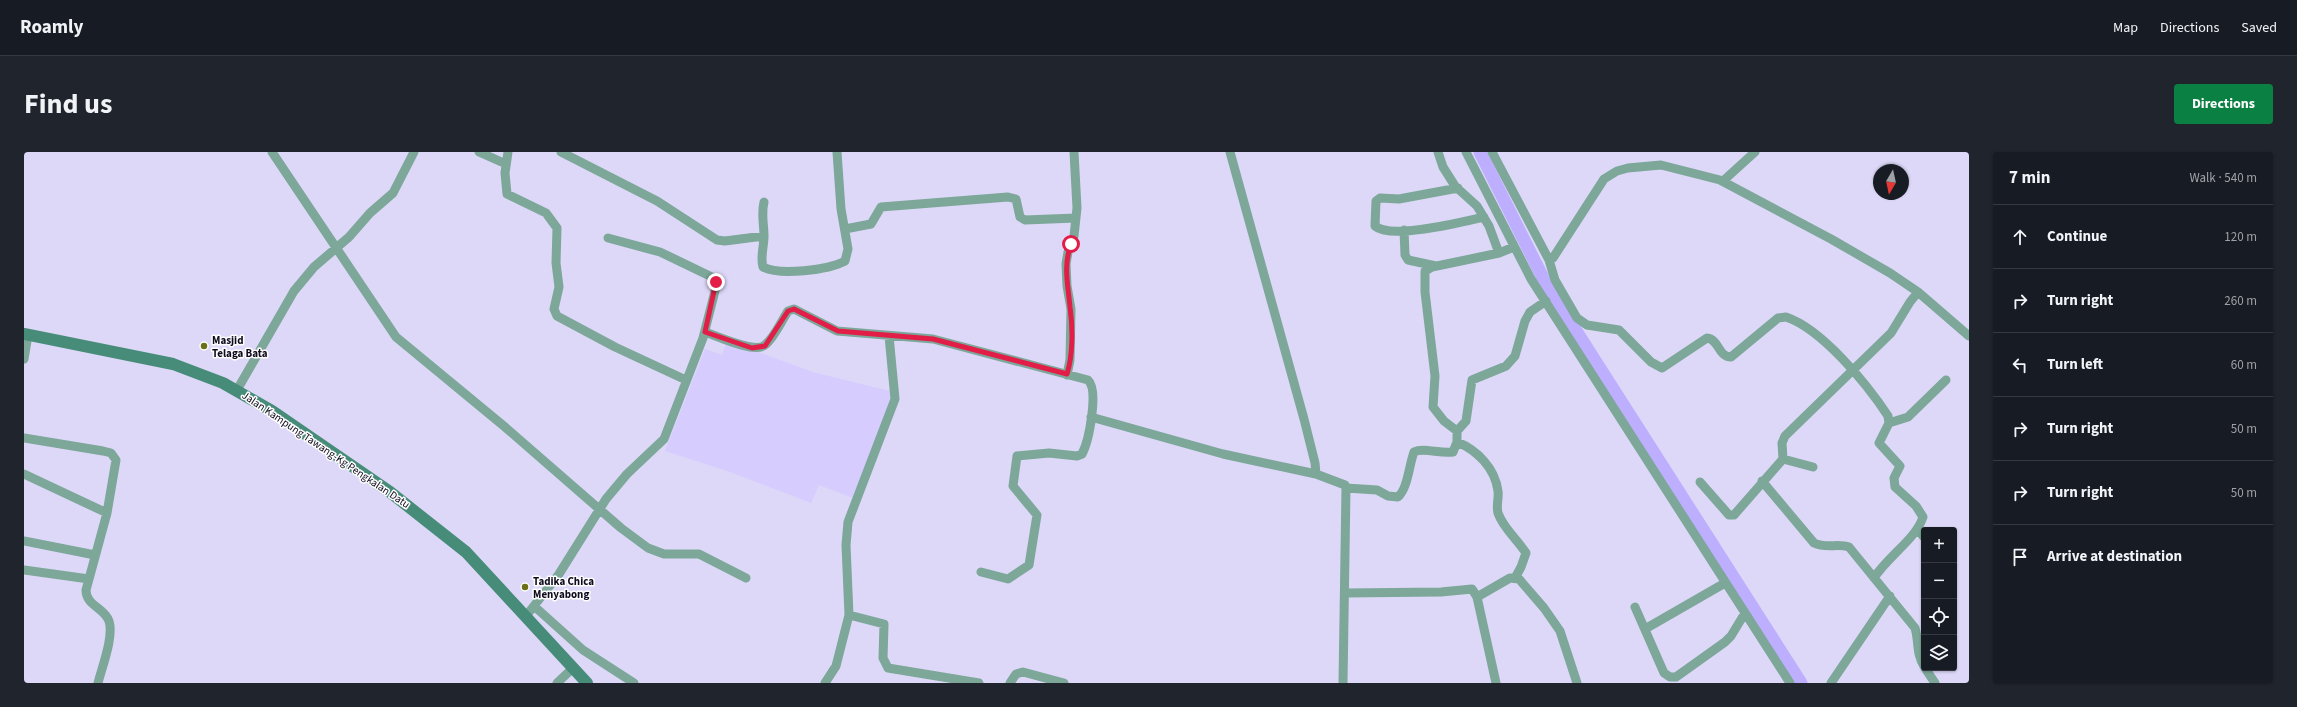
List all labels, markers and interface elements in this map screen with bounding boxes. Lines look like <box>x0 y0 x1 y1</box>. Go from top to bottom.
text: Roamly <box>20 14 83 41</box>
text: Map <box>2113 18 2138 38</box>
text: Directions <box>2160 18 2219 38</box>
text: Saved <box>2241 18 2277 38</box>
text: Find us <box>24 84 112 124</box>
button: Directions <box>2174 84 2273 124</box>
north arrow <box>1873 164 1909 200</box>
text: 7 min <box>2009 166 2050 190</box>
text: Walk · 540 m <box>2189 169 2257 187</box>
icon: ahead <box>2009 226 2031 248</box>
text: Continue <box>2047 226 2107 247</box>
text: 120 m <box>2224 228 2257 246</box>
route start <box>1062 235 1080 253</box>
route end <box>707 273 725 291</box>
icon: right <box>2009 290 2031 312</box>
text: Turn right <box>2047 290 2113 311</box>
text: 260 m <box>2224 292 2257 310</box>
place label: Masjid Telaga Bata <box>212 333 268 361</box>
marker: Masjid Telaga Bata <box>199 341 209 351</box>
icon: left <box>2009 354 2031 376</box>
text: Turn left <box>2047 354 2103 375</box>
text: 60 m <box>2231 356 2257 374</box>
street label: Jalan Kampung Tawang-Kg Pengkalan Datu <box>239 388 413 512</box>
icon: right <box>2009 418 2031 440</box>
text: Turn right <box>2047 418 2113 439</box>
text: 50 m <box>2231 420 2257 438</box>
icon: right <box>2009 482 2031 504</box>
text: Turn right <box>2047 482 2113 503</box>
text: 50 m <box>2231 484 2257 502</box>
map controls <box>1921 527 1957 671</box>
button: + <box>1921 527 1957 563</box>
icon: arrive <box>2009 546 2031 568</box>
text: Arrive at destination <box>2047 546 2182 567</box>
button: − <box>1921 563 1957 599</box>
place label: Tadika Chica Menyabong <box>533 574 594 602</box>
marker: Tadika Chica Menyabong <box>520 582 530 592</box>
button: locate <box>1921 599 1957 635</box>
button: layers <box>1921 635 1957 671</box>

